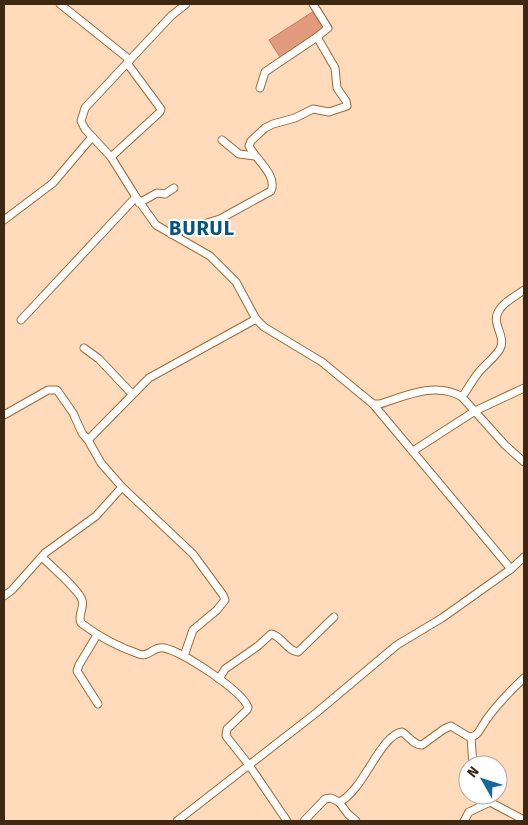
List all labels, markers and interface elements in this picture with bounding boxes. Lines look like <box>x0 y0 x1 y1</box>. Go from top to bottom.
district label: BURUL <box>169 216 235 240</box>
north arrow <box>458 755 508 805</box>
text: N <box>464 763 483 781</box>

